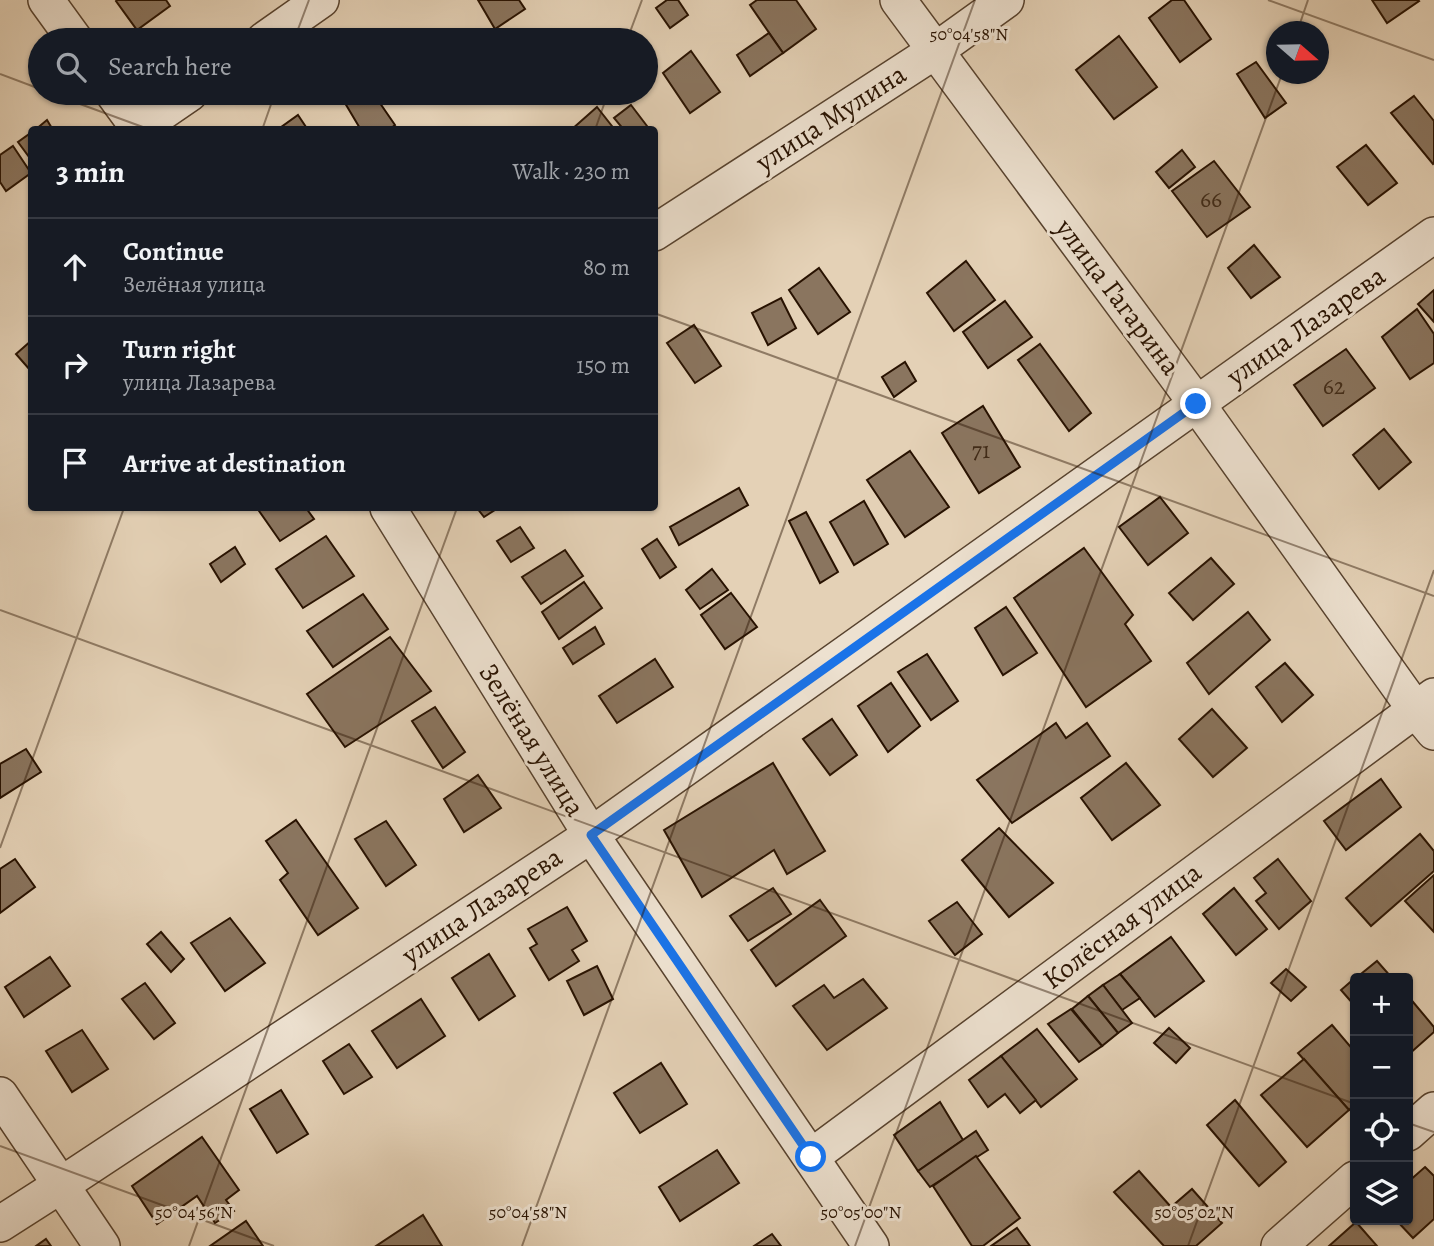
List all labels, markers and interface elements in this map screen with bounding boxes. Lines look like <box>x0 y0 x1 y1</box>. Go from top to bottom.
north arrow <box>1266 21 1329 84</box>
text: 50°04'58"N <box>930 22 1008 46</box>
search box <box>28 28 658 105</box>
icon: search <box>52 48 90 86</box>
text: Search here <box>108 49 232 84</box>
street label: улица Мулина <box>748 55 914 181</box>
text: 3 min <box>56 152 125 192</box>
text: Walk · 230 m <box>513 156 630 187</box>
house number: 66 <box>1200 183 1222 215</box>
street label: улица Гагарина <box>1046 210 1189 383</box>
text: Continue <box>123 234 224 269</box>
icon: ahead <box>56 248 94 286</box>
text: 80 m <box>583 252 630 283</box>
street label: улица Лазарева <box>1218 257 1393 396</box>
text: Зелёная улица <box>123 269 266 300</box>
text: Turn right <box>123 332 236 367</box>
icon: right <box>56 346 94 384</box>
text: 150 m <box>576 350 630 381</box>
text: улица Лазарева <box>123 367 276 398</box>
house number: 62 <box>1323 370 1345 402</box>
route end <box>1180 388 1211 419</box>
house number: 71 <box>972 434 990 466</box>
icon: arrive <box>56 444 94 482</box>
text: Arrive at destination <box>123 446 346 481</box>
street label: Зелёная улица <box>470 656 594 824</box>
street label: улица Лазарева <box>393 838 570 974</box>
street label: Колёсная улица <box>1035 854 1209 998</box>
map controls <box>1350 973 1413 1225</box>
button: + <box>1350 973 1413 1036</box>
button: − <box>1350 1036 1413 1099</box>
button: locate <box>1350 1099 1413 1162</box>
route start <box>795 1141 826 1172</box>
button: layers <box>1350 1162 1413 1225</box>
text: 50°04'56"N <box>155 1200 233 1224</box>
text: 50°04'58"N <box>489 1200 567 1224</box>
text: 50°05'00"N <box>821 1200 901 1224</box>
text: 50°05'02"N <box>1154 1200 1234 1224</box>

